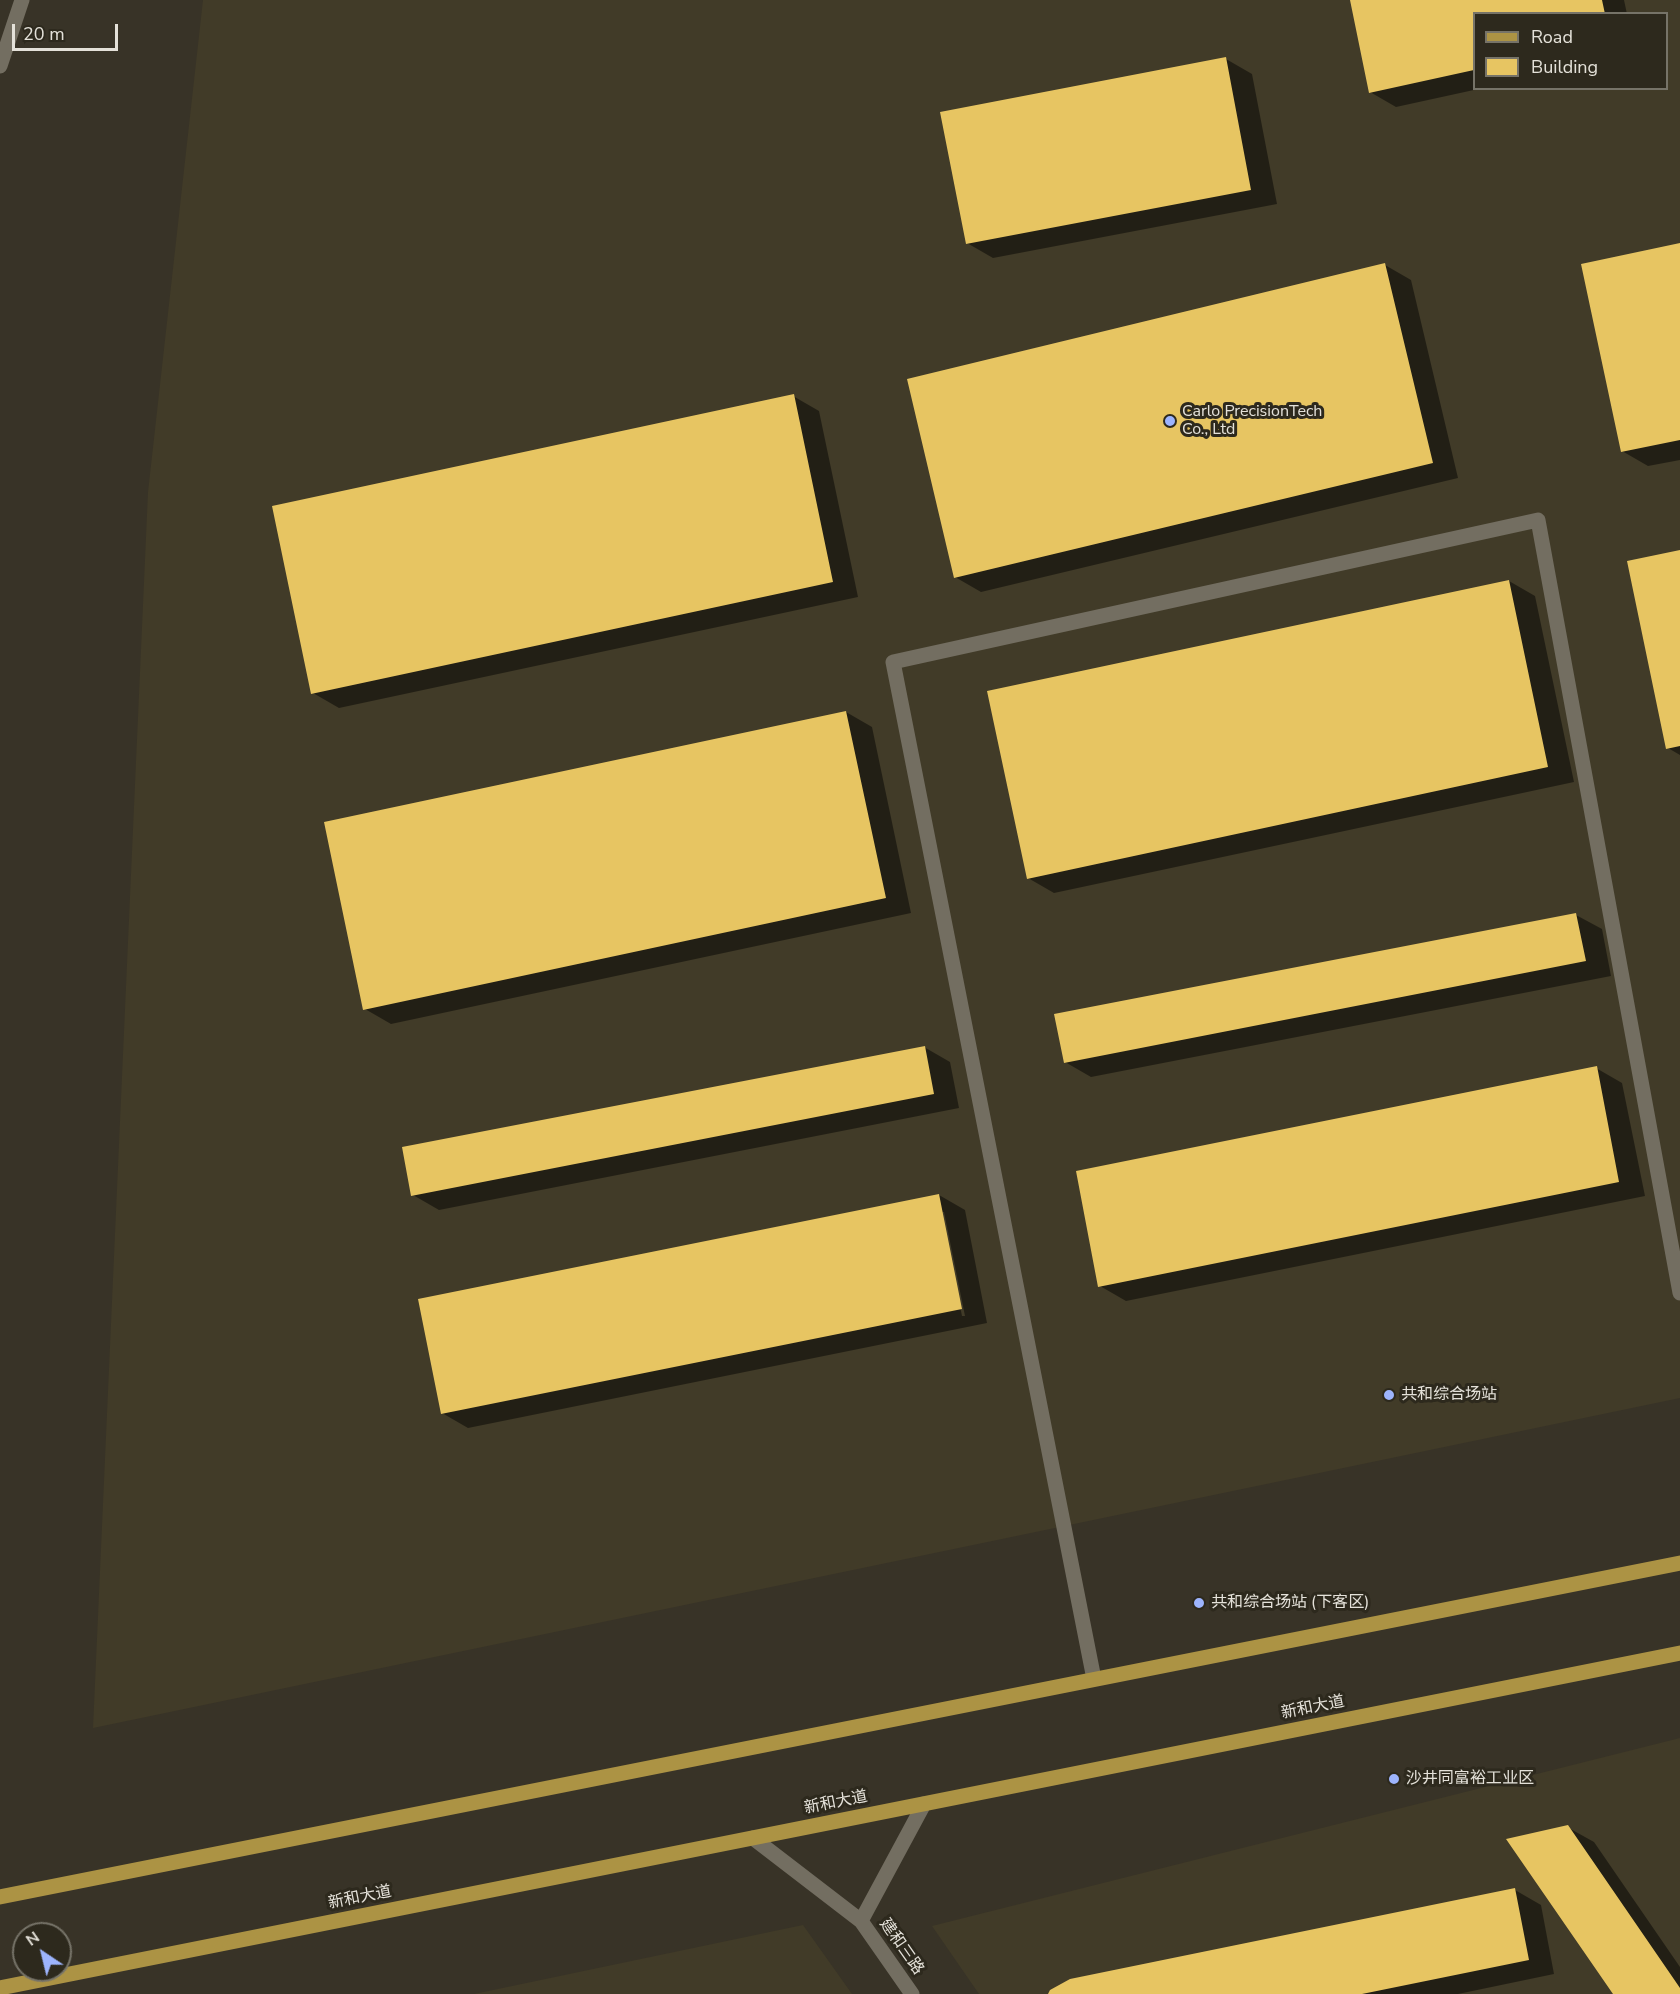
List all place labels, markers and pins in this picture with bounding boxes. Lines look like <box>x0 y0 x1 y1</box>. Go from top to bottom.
place label: Carlo PrecisionTech Co., Ltd <box>1182 402 1322 440</box>
marker: Carlo PrecisionTech Co., Ltd <box>1163 414 1177 428</box>
place label: 共和综合场站 <box>1401 1385 1497 1405</box>
marker: 共和综合场站 <box>1382 1388 1396 1402</box>
place label: 共和综合场站 (下客区) <box>1211 1593 1369 1613</box>
marker: 共和综合场站 (下客区) <box>1192 1596 1206 1610</box>
place label: 沙井同富裕工业区 <box>1406 1769 1534 1789</box>
marker: 沙井同富裕工业区 <box>1387 1772 1401 1786</box>

